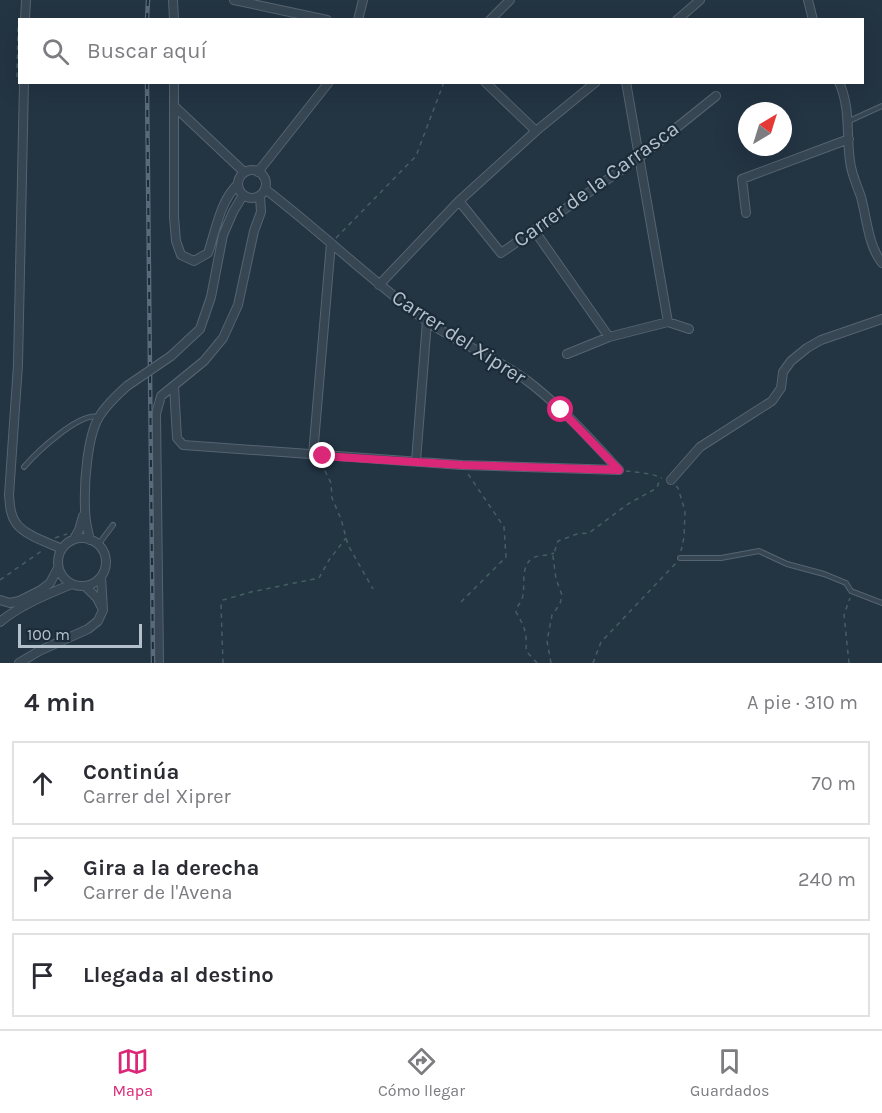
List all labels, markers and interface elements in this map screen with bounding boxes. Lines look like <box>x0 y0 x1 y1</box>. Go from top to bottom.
search box <box>18 18 864 84</box>
icon: search <box>39 35 72 68</box>
text: Buscar aquí <box>87 38 207 64</box>
north arrow <box>738 102 792 156</box>
street label: Carrer de la Carrasca <box>509 116 683 252</box>
street label: Carrer del Xiprer <box>387 285 531 390</box>
route start <box>547 396 573 422</box>
route end <box>309 442 335 468</box>
scale bar <box>18 621 142 648</box>
text: 100 m <box>27 625 70 644</box>
text: 4 min <box>24 687 95 718</box>
text: A pie · 310 m <box>747 691 858 714</box>
text: Continúa <box>83 759 179 785</box>
icon: ahead <box>26 767 59 800</box>
text: 70 m <box>811 772 856 795</box>
text: Carrer del Xiprer <box>83 785 231 808</box>
text: Gira a la derecha <box>83 855 259 881</box>
icon: right <box>26 863 59 896</box>
text: 240 m <box>798 868 856 891</box>
text: Carrer de l'Avena <box>83 881 233 904</box>
icon: arrive <box>26 959 59 992</box>
text: Llegada al destino <box>83 962 274 988</box>
tab: Mapa <box>113 1045 153 1100</box>
tab: Cómo llegar <box>378 1045 465 1100</box>
tab: Guardados <box>690 1045 769 1100</box>

